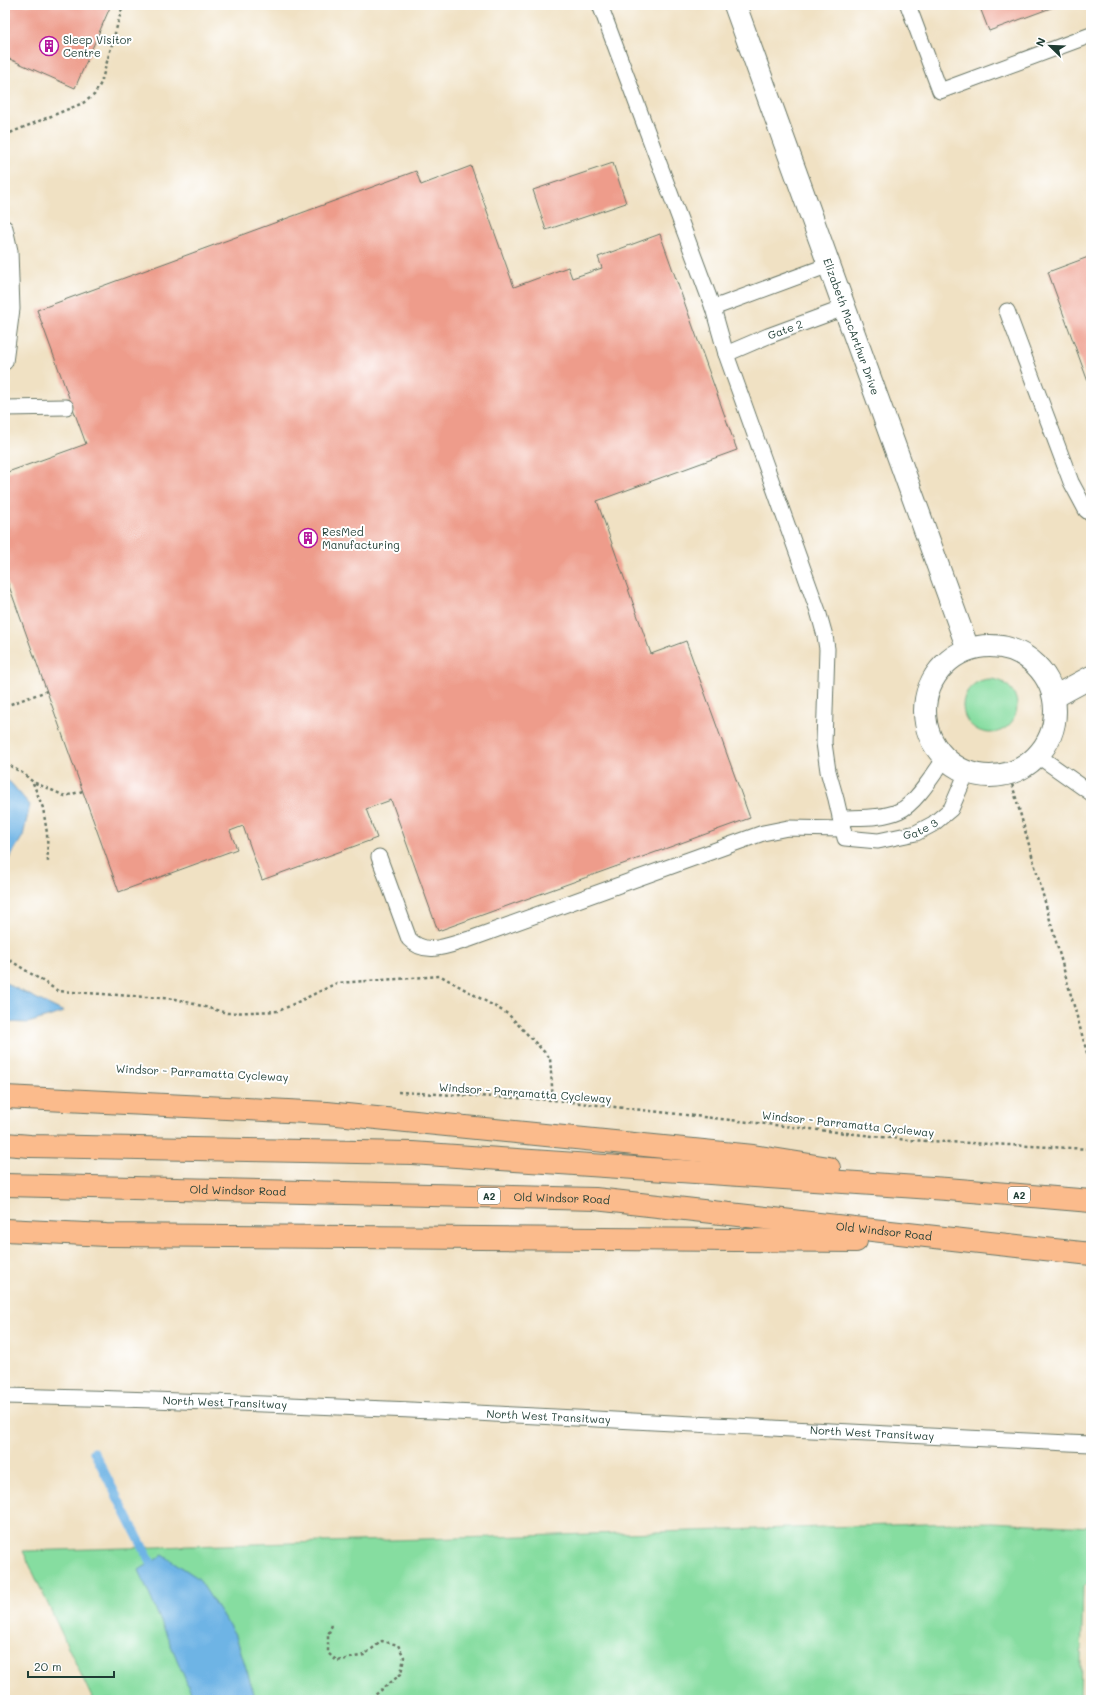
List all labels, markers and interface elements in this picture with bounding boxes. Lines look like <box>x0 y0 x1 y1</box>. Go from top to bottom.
north arrow <box>1030 26 1070 66</box>
place label: Sleep Visitor Centre <box>63 32 132 60</box>
building icon: Sleep Visitor Centre <box>38 35 60 57</box>
text: N <box>1032 35 1049 49</box>
street label: Elizabeth MacArthur Drive <box>820 256 884 397</box>
street label: Gate 2 <box>765 316 805 343</box>
place label: ResMed Manufacturing <box>322 524 400 552</box>
building icon: ResMed Manufacturing <box>297 527 319 549</box>
street label: Gate 3 <box>902 815 941 843</box>
street label: Windsor - Parramatta Cycleway <box>115 1060 289 1085</box>
street label: Windsor - Parramatta Cycleway <box>438 1079 612 1106</box>
street label: Windsor - Parramatta Cycleway <box>761 1107 935 1140</box>
street label: Old Windsor Road <box>190 1181 286 1199</box>
road number: A2 <box>1008 1187 1030 1203</box>
road number: A2 <box>478 1188 500 1204</box>
street label: Old Windsor Road <box>513 1189 611 1208</box>
street label: Old Windsor Road <box>835 1218 933 1244</box>
street label: North West Transitway <box>163 1392 288 1412</box>
street label: North West Transitway <box>486 1406 611 1427</box>
street label: North West Transitway <box>810 1422 935 1443</box>
scale bar <box>28 1653 114 1679</box>
text: 20 m <box>34 1658 62 1674</box>

